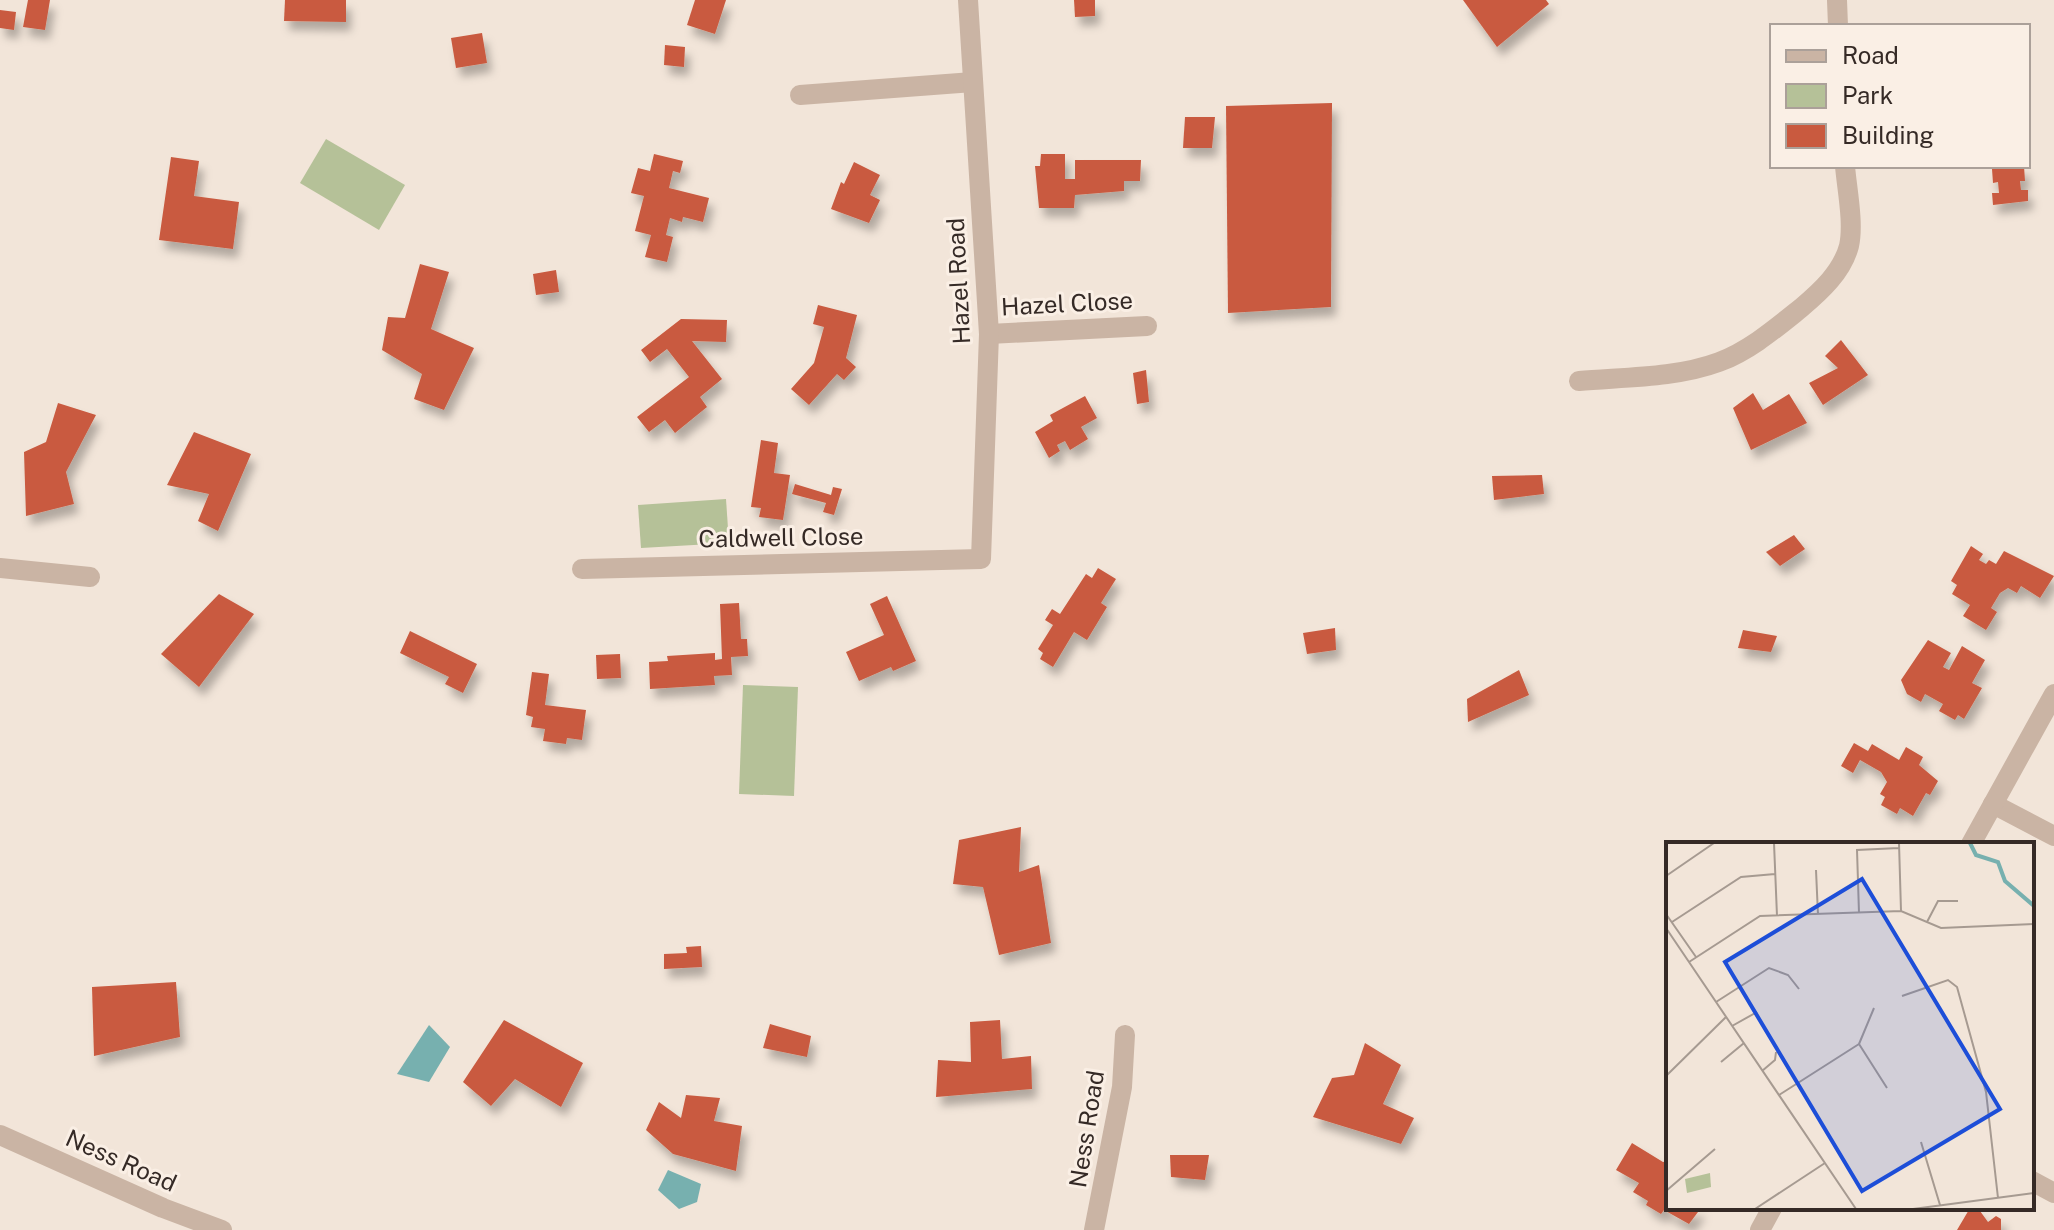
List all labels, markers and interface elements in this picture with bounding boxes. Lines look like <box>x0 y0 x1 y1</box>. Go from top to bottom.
legend <box>1770 24 2030 168</box>
text: Road <box>1842 41 1899 69</box>
text: Park <box>1842 81 1893 109</box>
text: Building <box>1842 121 1934 149</box>
street label: Hazel Road <box>941 217 975 345</box>
street label: Hazel Close <box>1000 286 1134 320</box>
street label: Caldwell Close <box>698 522 864 552</box>
inset map <box>1666 842 2034 1210</box>
street label: Ness Road <box>1063 1068 1109 1189</box>
street label: Ness Road <box>62 1123 181 1197</box>

